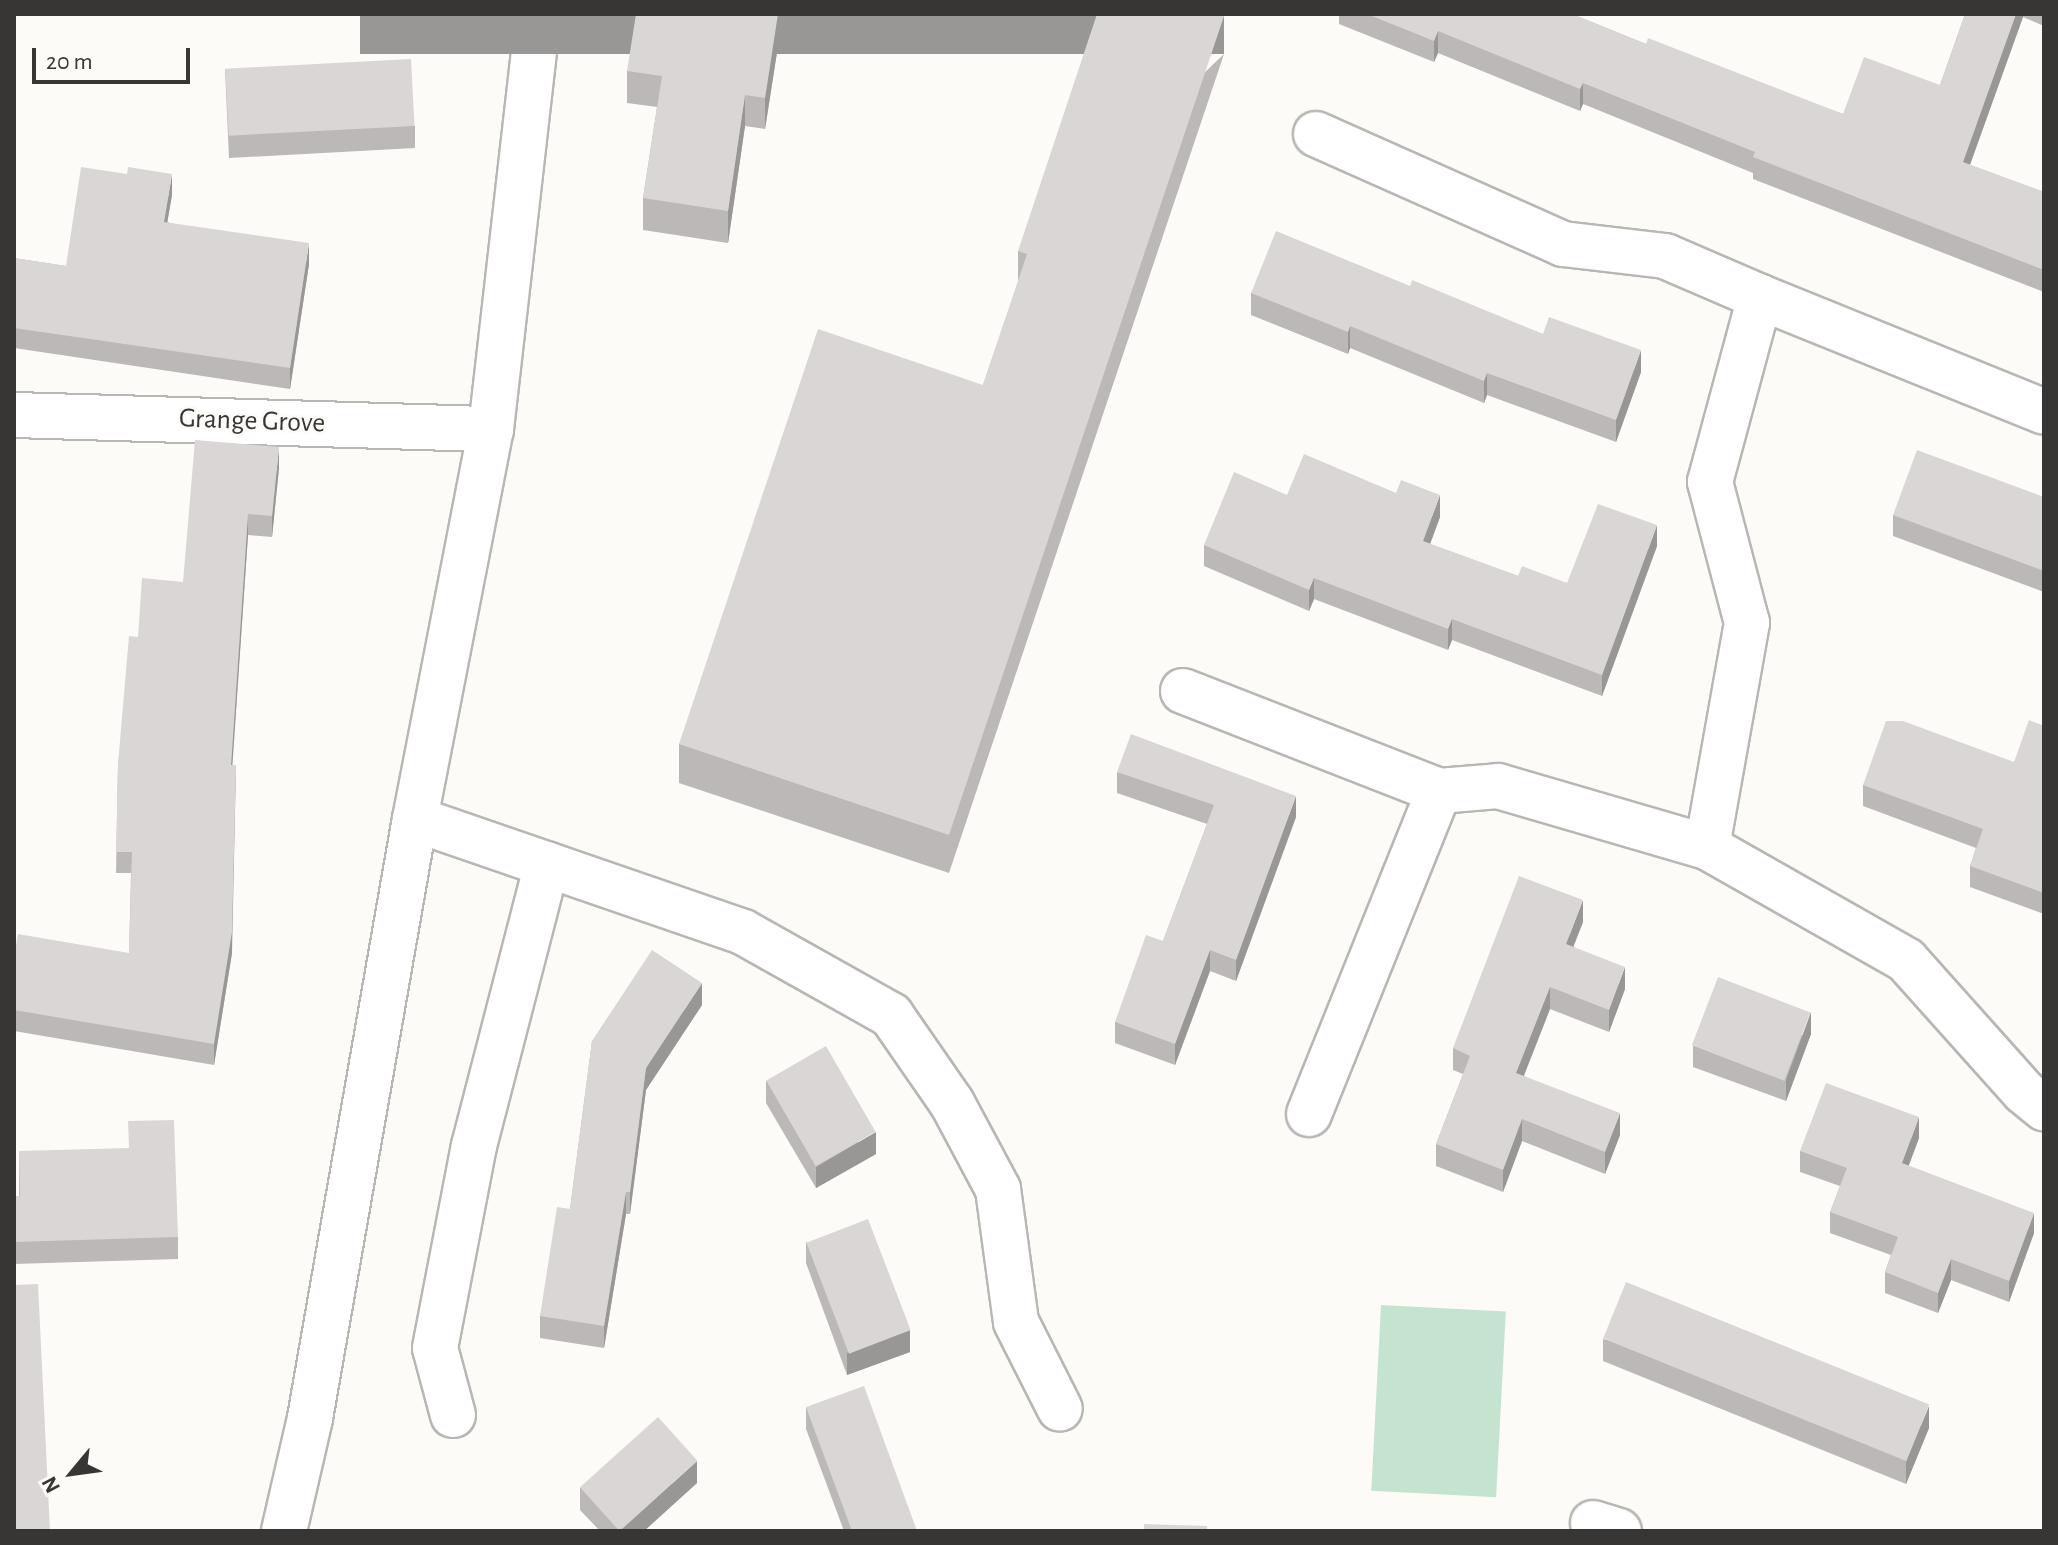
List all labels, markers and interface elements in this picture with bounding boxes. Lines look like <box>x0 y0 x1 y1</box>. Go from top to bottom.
scale bar <box>36 32 194 82</box>
text: 20 m <box>46 50 93 74</box>
street label: Grange Grove <box>178 402 326 440</box>
north arrow <box>32 1433 112 1513</box>
text: N <box>38 1473 64 1497</box>

